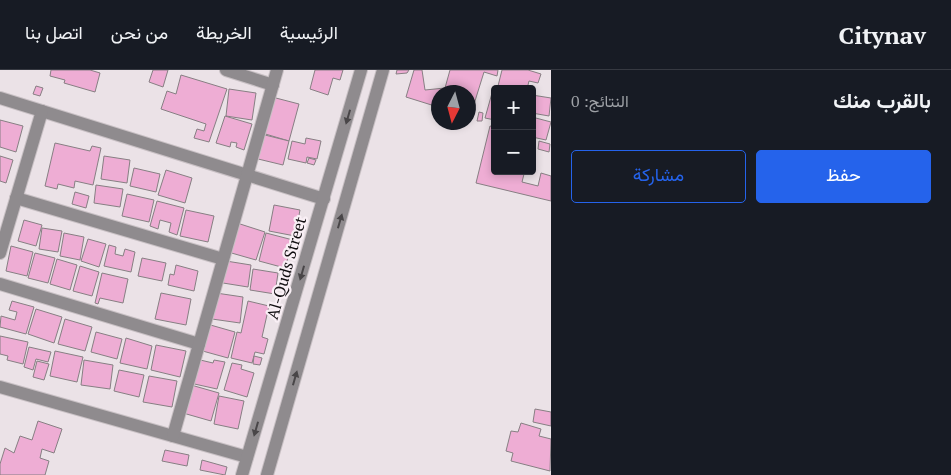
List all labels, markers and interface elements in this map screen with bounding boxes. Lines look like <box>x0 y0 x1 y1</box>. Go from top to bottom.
text: Citynav <box>839 19 926 51</box>
text: اتصل بنا <box>25 20 83 44</box>
text: من نحن <box>111 20 168 44</box>
text: الخريطة <box>196 20 252 44</box>
text: الرئيسية <box>280 20 338 44</box>
north arrow <box>431 85 476 130</box>
map controls <box>491 85 536 175</box>
button: + <box>491 85 536 130</box>
text: بالقرب منك <box>833 86 931 114</box>
text: النتائج: 0 <box>571 90 629 112</box>
one-way arrow <box>343 109 351 124</box>
button: − <box>491 130 536 175</box>
button: مشاركة <box>571 150 746 203</box>
button: حفظ <box>756 150 931 203</box>
street label: Al-Quds Street <box>261 214 311 322</box>
one-way arrow <box>336 214 344 229</box>
one-way arrow <box>297 265 305 280</box>
one-way arrow <box>291 370 299 385</box>
one-way arrow <box>251 421 259 436</box>

